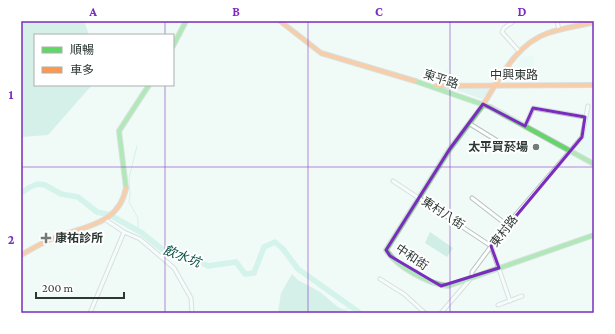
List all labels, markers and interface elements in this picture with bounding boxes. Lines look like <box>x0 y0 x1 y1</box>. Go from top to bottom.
text: A <box>88 4 97 19</box>
text: B <box>232 4 240 19</box>
text: C <box>375 4 383 19</box>
text: D <box>518 4 527 19</box>
legend <box>34 34 174 86</box>
text: 順暢 <box>70 43 94 57</box>
text: 車多 <box>70 63 94 77</box>
street label: 東平路 <box>422 67 460 91</box>
street label: 中興東路 <box>490 68 538 82</box>
text: 1 <box>9 87 14 102</box>
place label: 太平買菸場 <box>468 140 528 154</box>
marker: 太平買菸場 <box>531 142 541 152</box>
street label: 東村八街 <box>419 194 467 232</box>
street label: 東村路 <box>487 213 521 249</box>
place label: 康祐診所 <box>55 231 103 245</box>
text: 2 <box>8 232 15 247</box>
marker: 康祐診所 <box>40 232 52 244</box>
street label: 中和街 <box>393 241 431 273</box>
water label: 飲水坑 <box>161 242 205 271</box>
scale bar <box>36 274 124 300</box>
text: 200 m <box>42 281 74 295</box>

